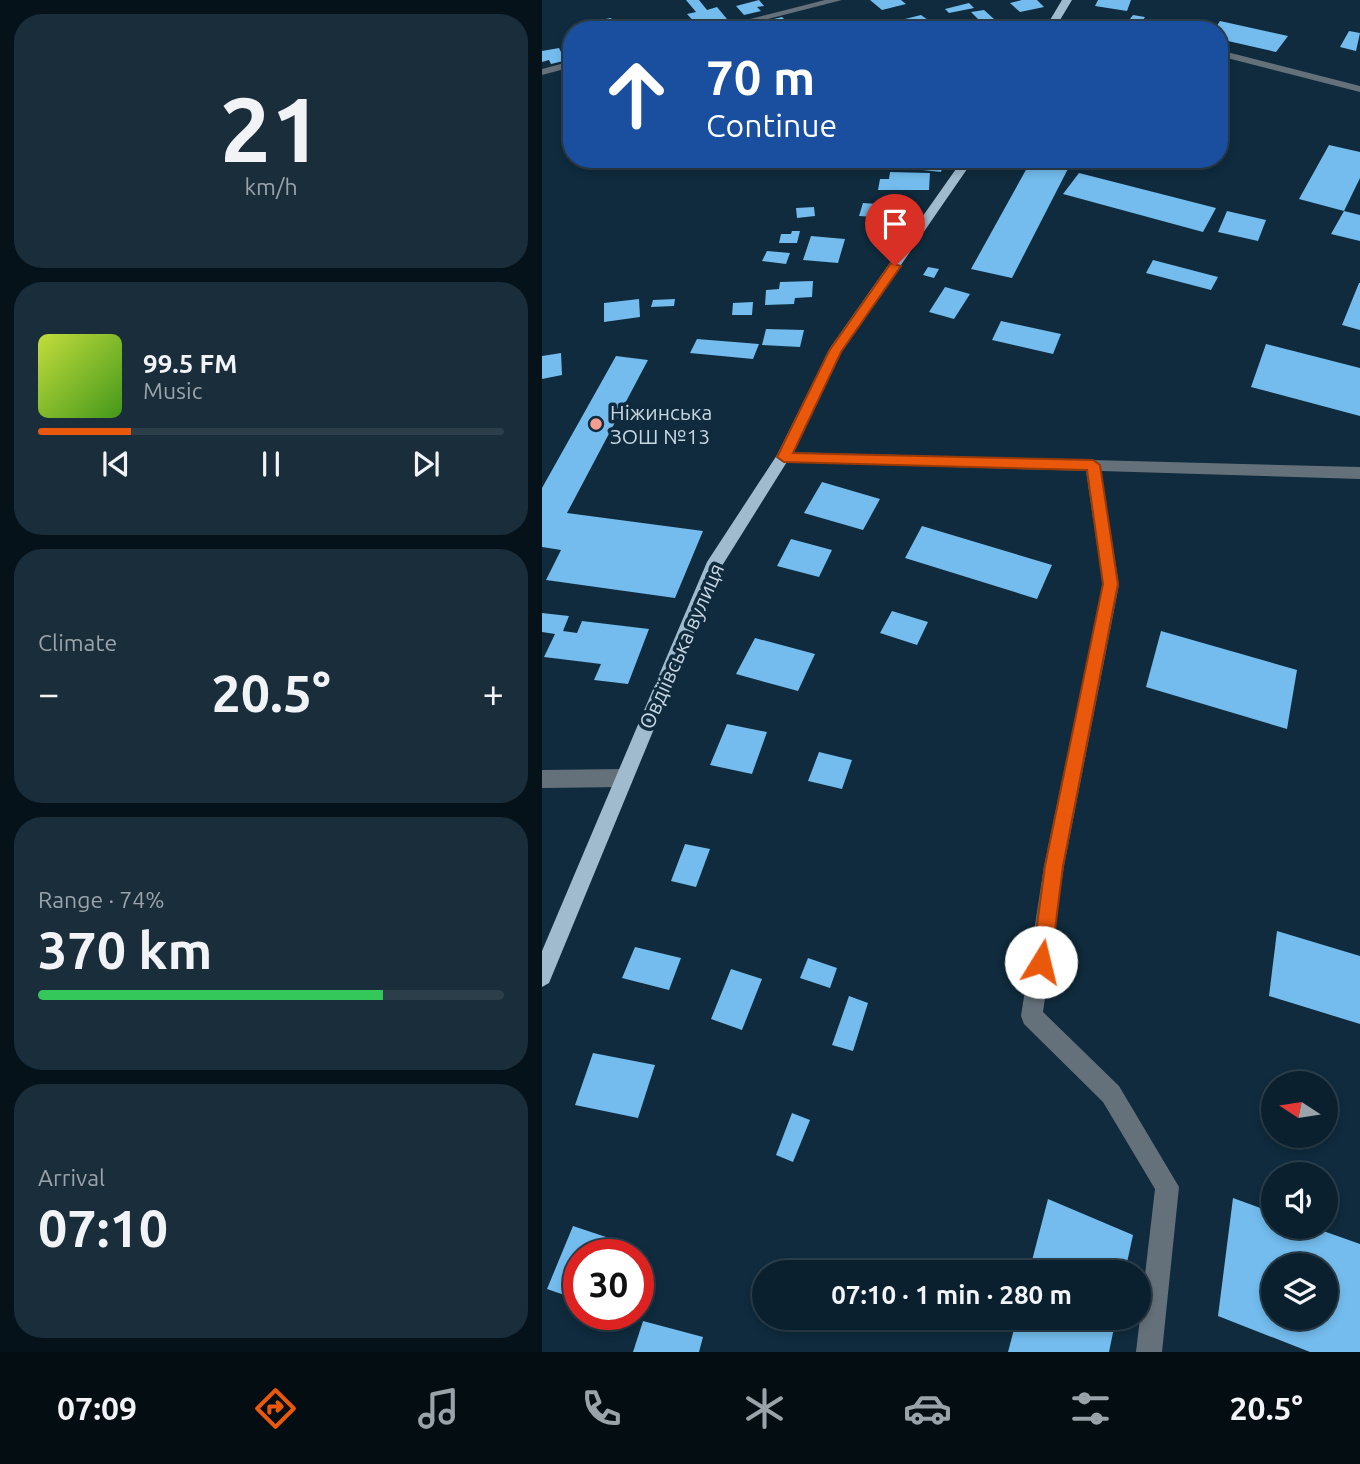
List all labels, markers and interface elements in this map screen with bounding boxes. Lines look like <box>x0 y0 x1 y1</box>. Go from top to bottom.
icon: ahead <box>591 49 682 140</box>
text: 70 m <box>706 49 815 104</box>
text: 21 <box>220 77 322 179</box>
text: Continue <box>706 107 837 143</box>
text: km/h <box>244 174 298 199</box>
pin <box>865 194 925 266</box>
icon: arrive <box>876 205 914 243</box>
text: 99.5 FM <box>143 349 237 378</box>
text: Music <box>143 378 202 403</box>
place label: Ніжинська ЗОШ №13 <box>610 400 712 448</box>
marker: Ніжинська ЗОШ №13 <box>588 416 604 432</box>
icon: previous <box>97 445 135 483</box>
icon: pause <box>252 445 290 483</box>
icon: next <box>407 445 445 483</box>
street label: Овдіївська вулиця <box>634 560 728 732</box>
text: Climate <box>38 630 117 655</box>
text: 20.5° <box>211 664 331 722</box>
text: − <box>38 672 59 714</box>
text: + <box>483 672 504 714</box>
text: Range · 74% <box>38 887 165 912</box>
text: 370 km <box>38 921 212 979</box>
position arrow <box>1004 925 1078 999</box>
north arrow <box>1261 1071 1338 1148</box>
map controls <box>1261 1071 1338 1330</box>
button: sound <box>1261 1162 1338 1239</box>
text: Arrival <box>38 1165 105 1190</box>
text: 07:10 <box>38 1199 168 1257</box>
speed limit sign: 30 <box>563 1239 654 1330</box>
button: layers <box>1261 1253 1338 1330</box>
text: 07:10 · 1 min · 280 m <box>831 1280 1072 1309</box>
icon: directions <box>251 1384 300 1433</box>
icon: music <box>414 1384 463 1433</box>
icon: phone <box>577 1384 626 1433</box>
icon: climate <box>740 1384 789 1433</box>
icon: car <box>903 1384 952 1433</box>
icon: filters <box>1066 1384 1115 1433</box>
text: 07:09 <box>57 1390 137 1426</box>
text: 20.5° <box>1230 1390 1303 1426</box>

